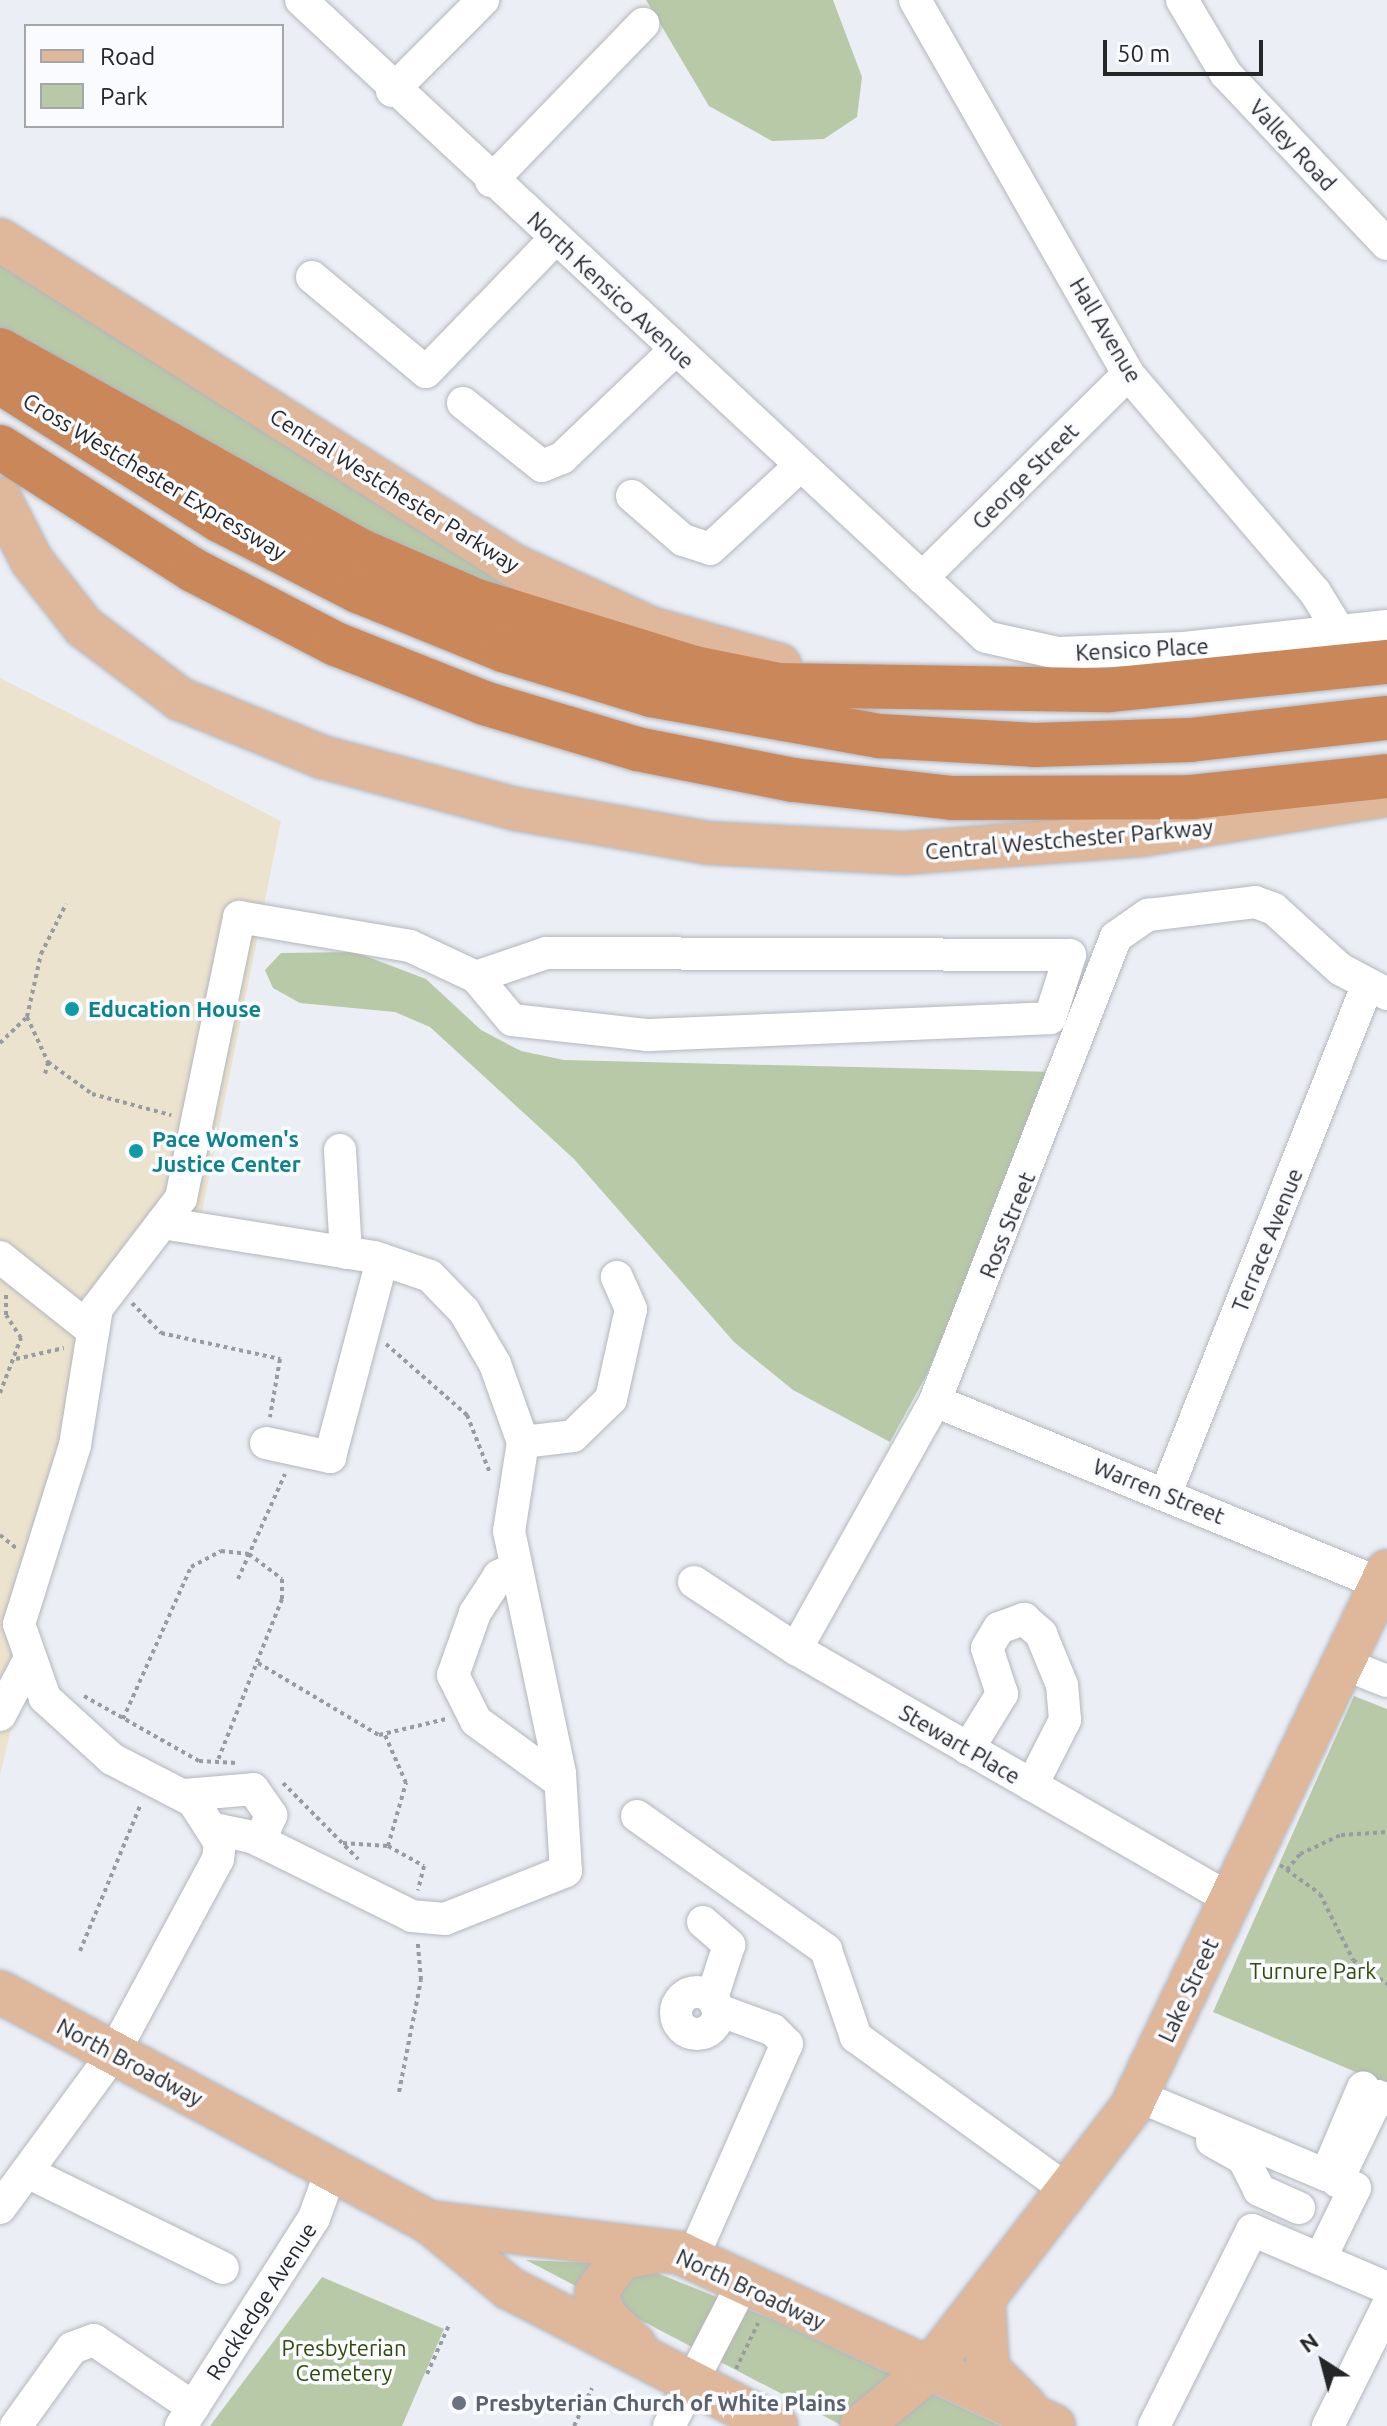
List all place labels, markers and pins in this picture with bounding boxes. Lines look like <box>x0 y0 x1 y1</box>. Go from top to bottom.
place label: Education House <box>88 996 261 1022</box>
marker: Education House <box>63 1000 81 1018</box>
place label: Pace Women's Justice Center <box>152 1125 301 1176</box>
marker: Pace Women's Justice Center <box>127 1142 145 1160</box>
place label: Presbyterian Church of White Plains <box>475 2390 846 2416</box>
marker: Presbyterian Church of White Plains <box>450 2394 468 2412</box>

